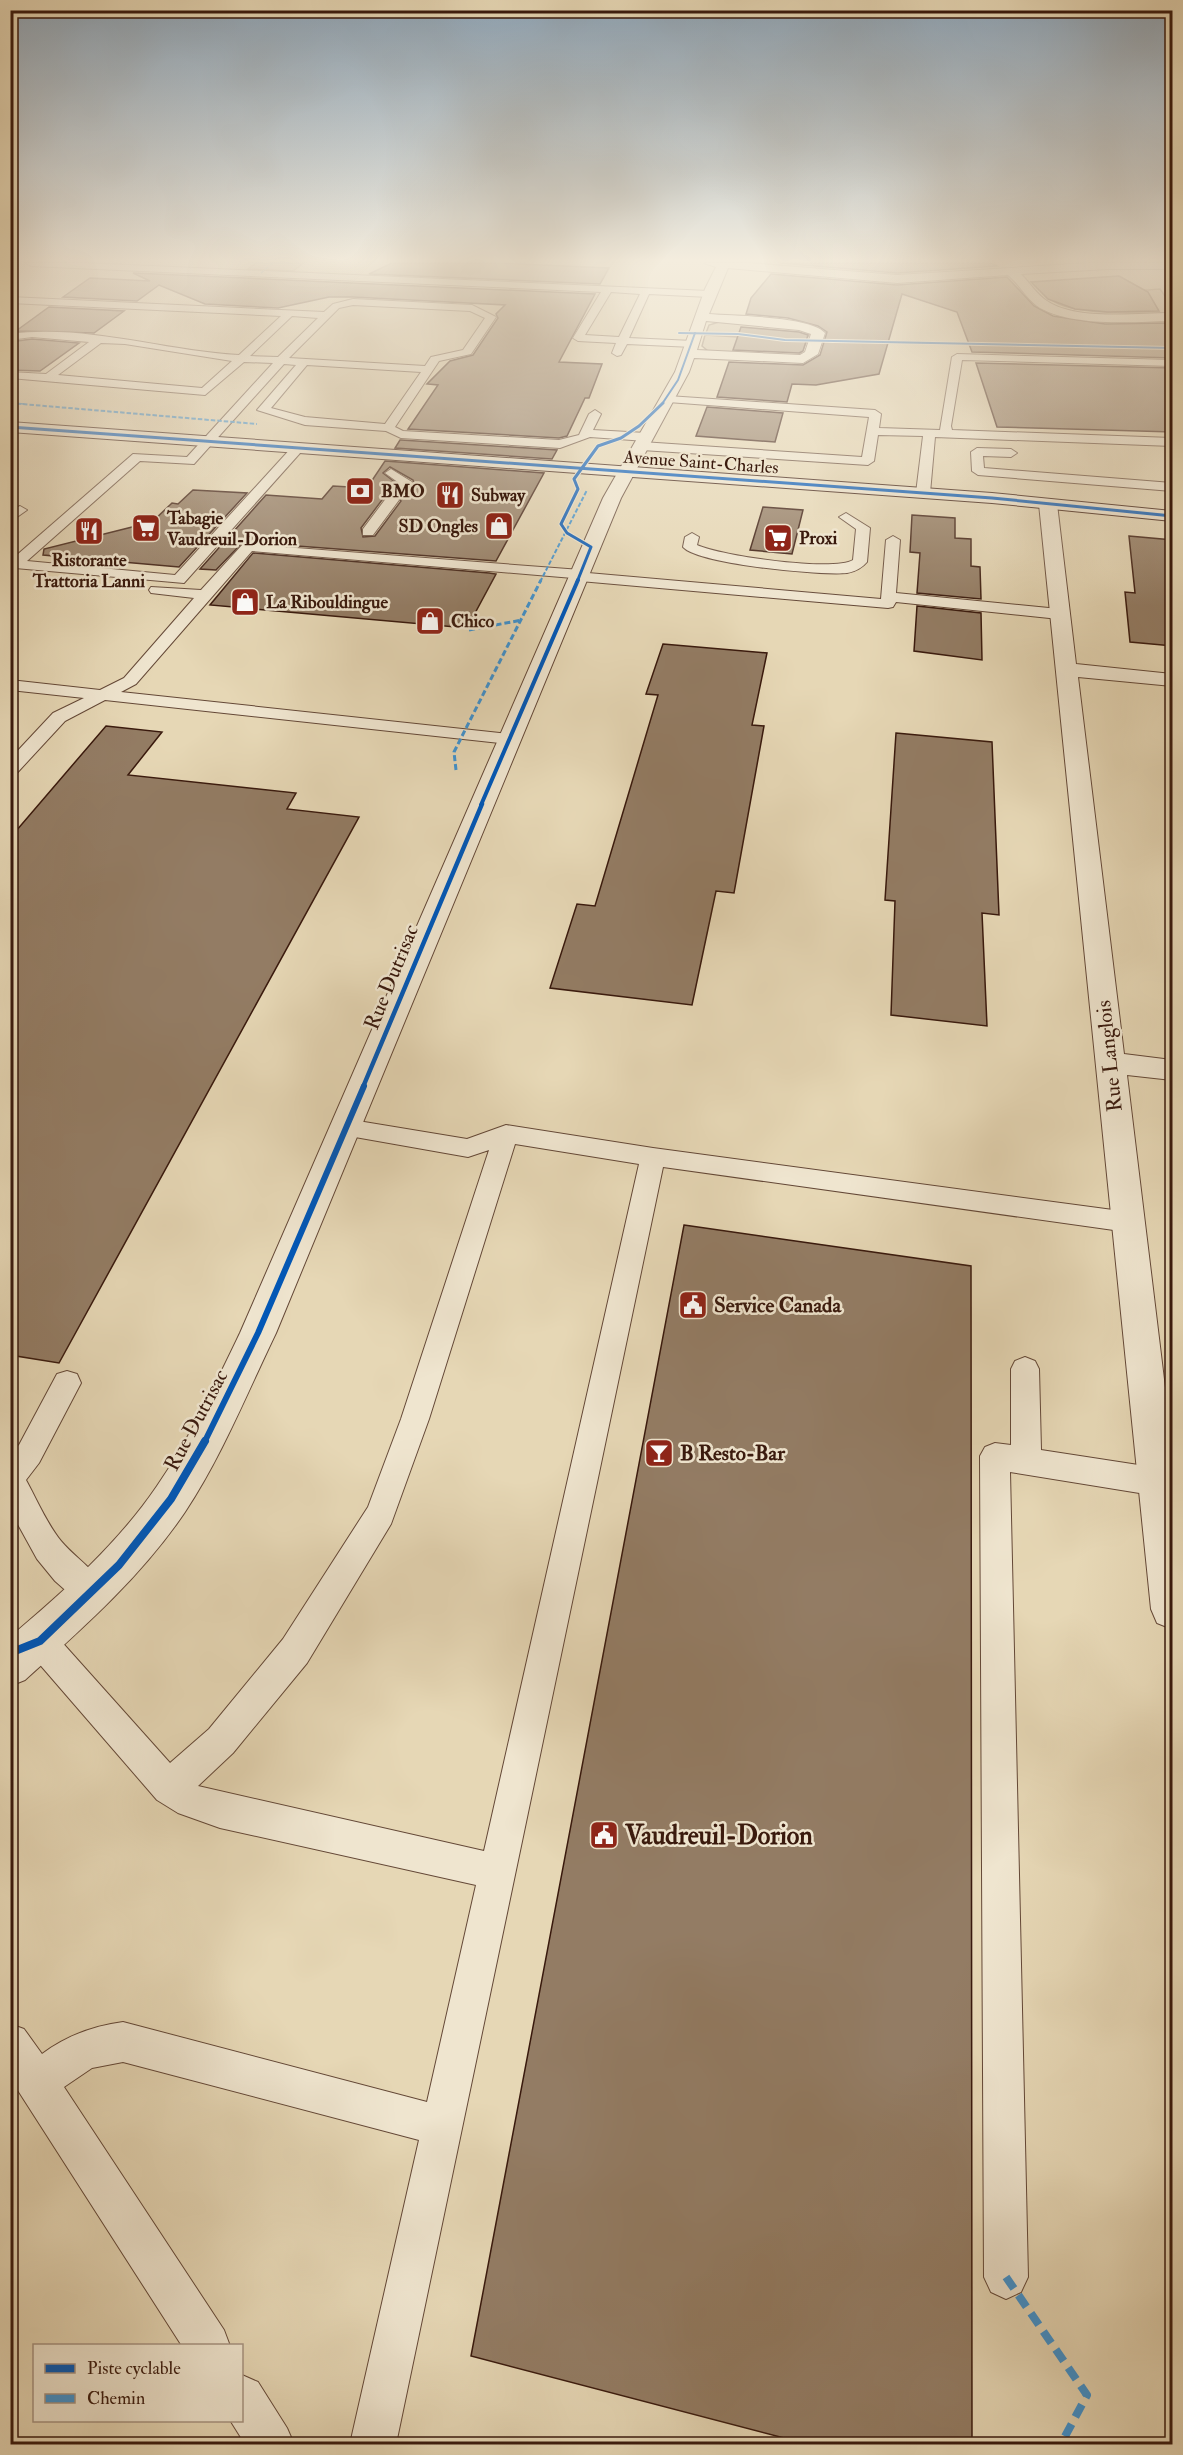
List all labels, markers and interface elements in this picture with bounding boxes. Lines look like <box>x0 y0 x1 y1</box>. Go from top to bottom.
street label: Avenue Saint-Charles <box>622 446 779 479</box>
bank icon: BMO <box>344 475 376 507</box>
restaurant icon: Subway <box>434 479 466 511</box>
place label: BMO <box>381 480 425 503</box>
place label: Subway <box>471 484 526 507</box>
place label: Tabagie Vaudreuil-Dorion <box>166 507 298 551</box>
shop icon: SD Ongles <box>483 510 515 542</box>
supermarket icon: Tabagie Vaudreuil-Dorion <box>130 512 162 544</box>
restaurant icon: Ristorante Trattoria Lanni <box>73 515 105 547</box>
place label: SD Ongles <box>399 515 478 538</box>
supermarket icon: Proxi <box>762 522 794 554</box>
place label: Proxi <box>799 527 838 550</box>
place label: Ristorante Trattoria Lanni <box>32 549 145 593</box>
shop icon: La Ribouldingue <box>229 586 261 618</box>
place label: La Ribouldingue <box>266 591 388 614</box>
shop icon: Chico <box>414 605 446 637</box>
place label: Chico <box>451 610 495 633</box>
street label: Rue Dutrisac <box>358 920 425 1034</box>
street label: Rue Langlois <box>1090 999 1129 1113</box>
public building icon: Service Canada <box>677 1289 709 1321</box>
place label: Service Canada <box>714 1292 842 1319</box>
street label: Rue Dutrisac <box>158 1364 235 1476</box>
bar icon: B Resto-Bar <box>643 1437 675 1469</box>
place label: B Resto-Bar <box>680 1440 786 1467</box>
public building icon: Vaudreuil-Dorion <box>588 1819 620 1851</box>
place label: Vaudreuil-Dorion <box>624 1820 813 1852</box>
legend <box>33 2344 243 2422</box>
text: Piste cyclable <box>87 2357 181 2380</box>
text: Chemin <box>87 2387 145 2410</box>

